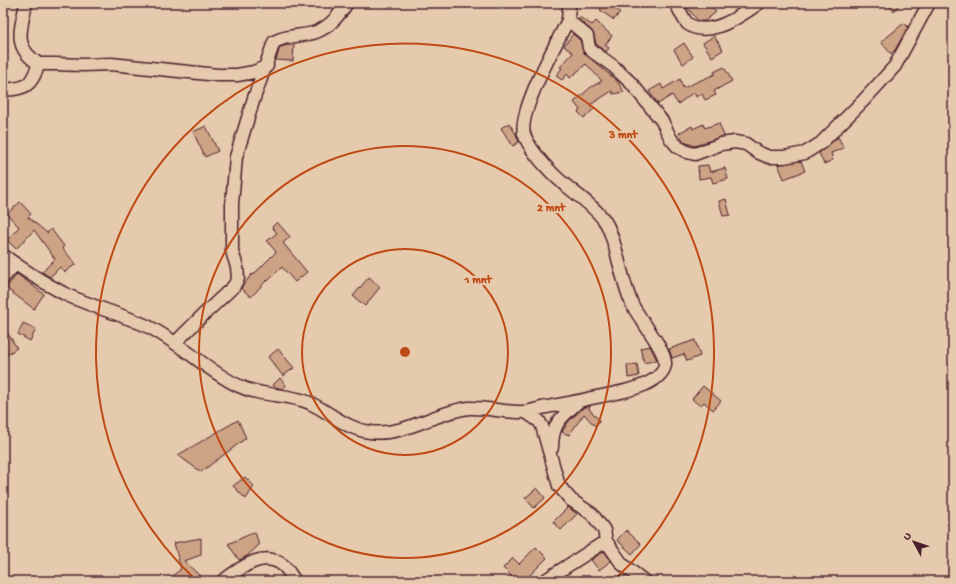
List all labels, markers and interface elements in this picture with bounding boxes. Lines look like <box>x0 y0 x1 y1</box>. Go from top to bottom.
text: 3 mnt <box>608 129 638 143</box>
text: 2 mnt <box>537 202 566 216</box>
text: 1 mnt <box>464 274 493 288</box>
centre of rings <box>398 345 412 359</box>
north arrow <box>894 522 934 562</box>
text: U <box>901 530 915 543</box>

